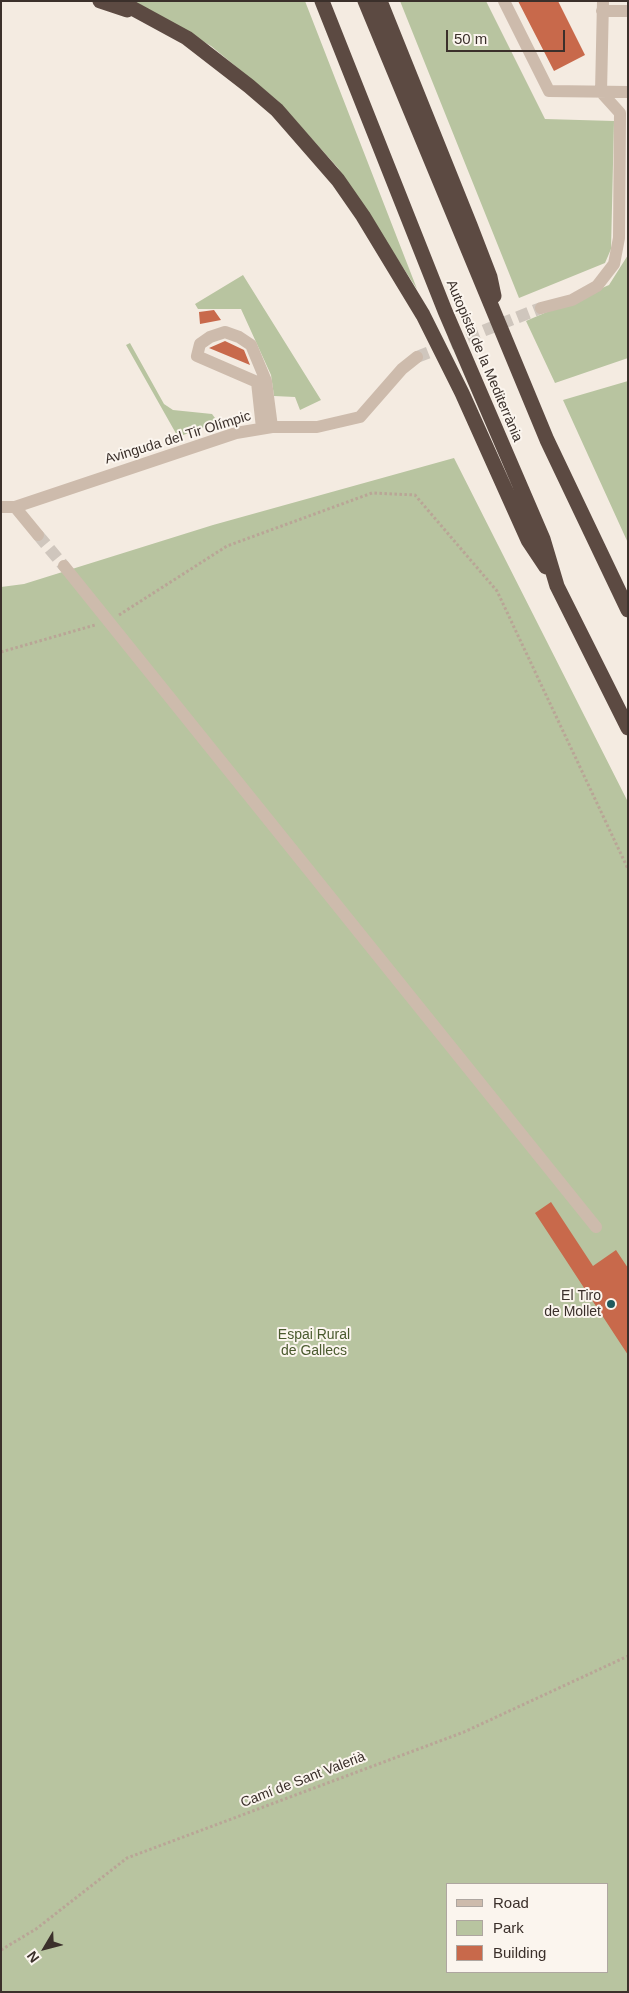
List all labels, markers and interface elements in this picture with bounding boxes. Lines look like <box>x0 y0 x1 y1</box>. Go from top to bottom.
scale bar <box>449 20 568 52</box>
text: 50 m <box>454 30 487 47</box>
street label: Autopista de la Mediterrània <box>442 277 526 445</box>
street label: Avinguda del Tir Olímpic <box>103 408 253 468</box>
place label: El Tiro de Mollet <box>544 1288 601 1320</box>
marker: El Tiro de Mollet <box>605 1298 617 1310</box>
park label: Espai Rural de Gallecs <box>278 1327 350 1360</box>
street label: Camí de Sant Valerià <box>238 1749 368 1811</box>
legend <box>446 1883 609 1973</box>
text: Road <box>493 1894 529 1911</box>
text: Park <box>493 1919 524 1936</box>
north arrow <box>20 1923 70 1973</box>
text: Building <box>493 1944 546 1961</box>
text: N <box>24 1948 42 1966</box>

